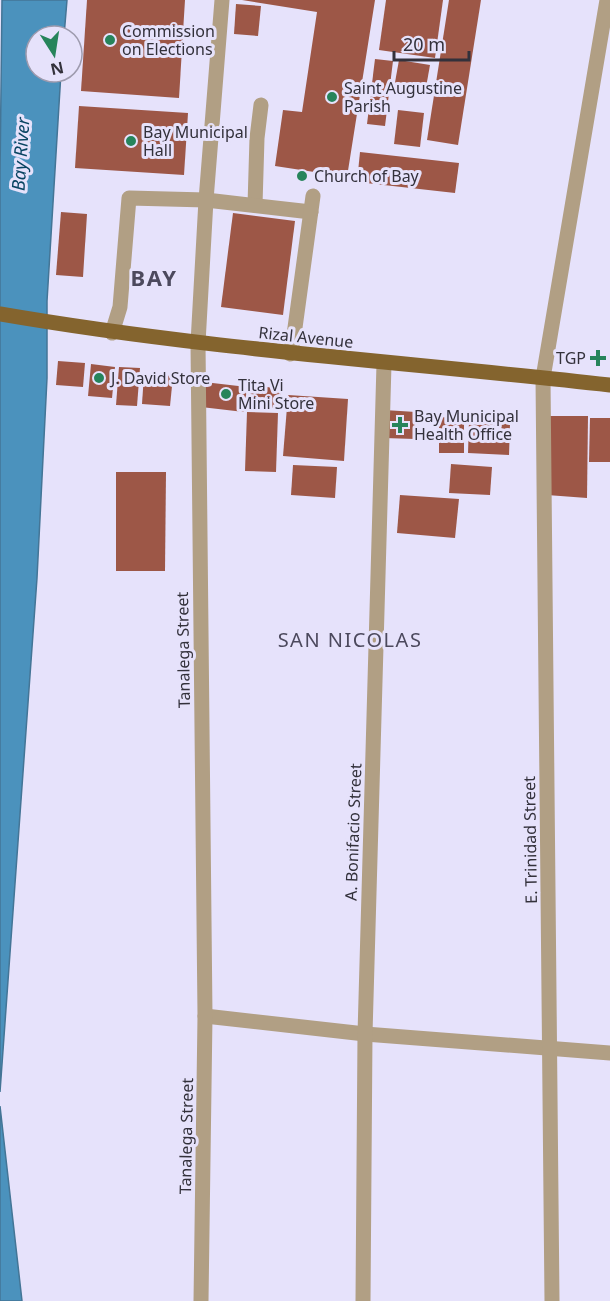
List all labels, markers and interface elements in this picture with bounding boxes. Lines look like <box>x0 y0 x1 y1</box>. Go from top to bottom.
place label: Commission on Elections <box>122 20 215 60</box>
north arrow <box>24 24 84 84</box>
scale bar <box>394 24 469 62</box>
text: 20 m <box>403 32 445 56</box>
marker: Commission on Elections <box>103 33 117 47</box>
text: N <box>48 57 66 81</box>
place label: Saint Augustine Parish <box>344 77 462 117</box>
marker: Saint Augustine Parish <box>325 90 339 104</box>
water label: Bay River <box>5 116 35 192</box>
place label: Bay Municipal Hall <box>143 121 248 161</box>
marker: Bay Municipal Hall <box>124 134 138 148</box>
place label: Church of Bay <box>314 165 420 187</box>
marker: Church of Bay <box>295 169 309 183</box>
district label: BAY <box>131 262 177 292</box>
street label: Rizal Avenue <box>258 321 354 353</box>
place label: TGP <box>556 347 586 369</box>
marker: TGP <box>591 351 605 365</box>
place label: J. David Store <box>109 367 210 389</box>
marker: J. David Store <box>92 371 106 385</box>
place label: Tita Vi Mini Store <box>238 374 314 414</box>
marker: Tita Vi Mini Store <box>219 387 233 401</box>
place label: Bay Municipal Health Office <box>414 405 519 445</box>
marker: Bay Municipal Health Office <box>391 416 409 434</box>
street label: Tanalega Street <box>171 591 195 708</box>
district label: SAN NICOLAS <box>278 626 422 653</box>
street label: A. Bonifacio Street <box>340 763 366 901</box>
street label: E. Trinidad Street <box>518 776 542 904</box>
street label: Tanalega Street <box>174 1077 198 1194</box>

